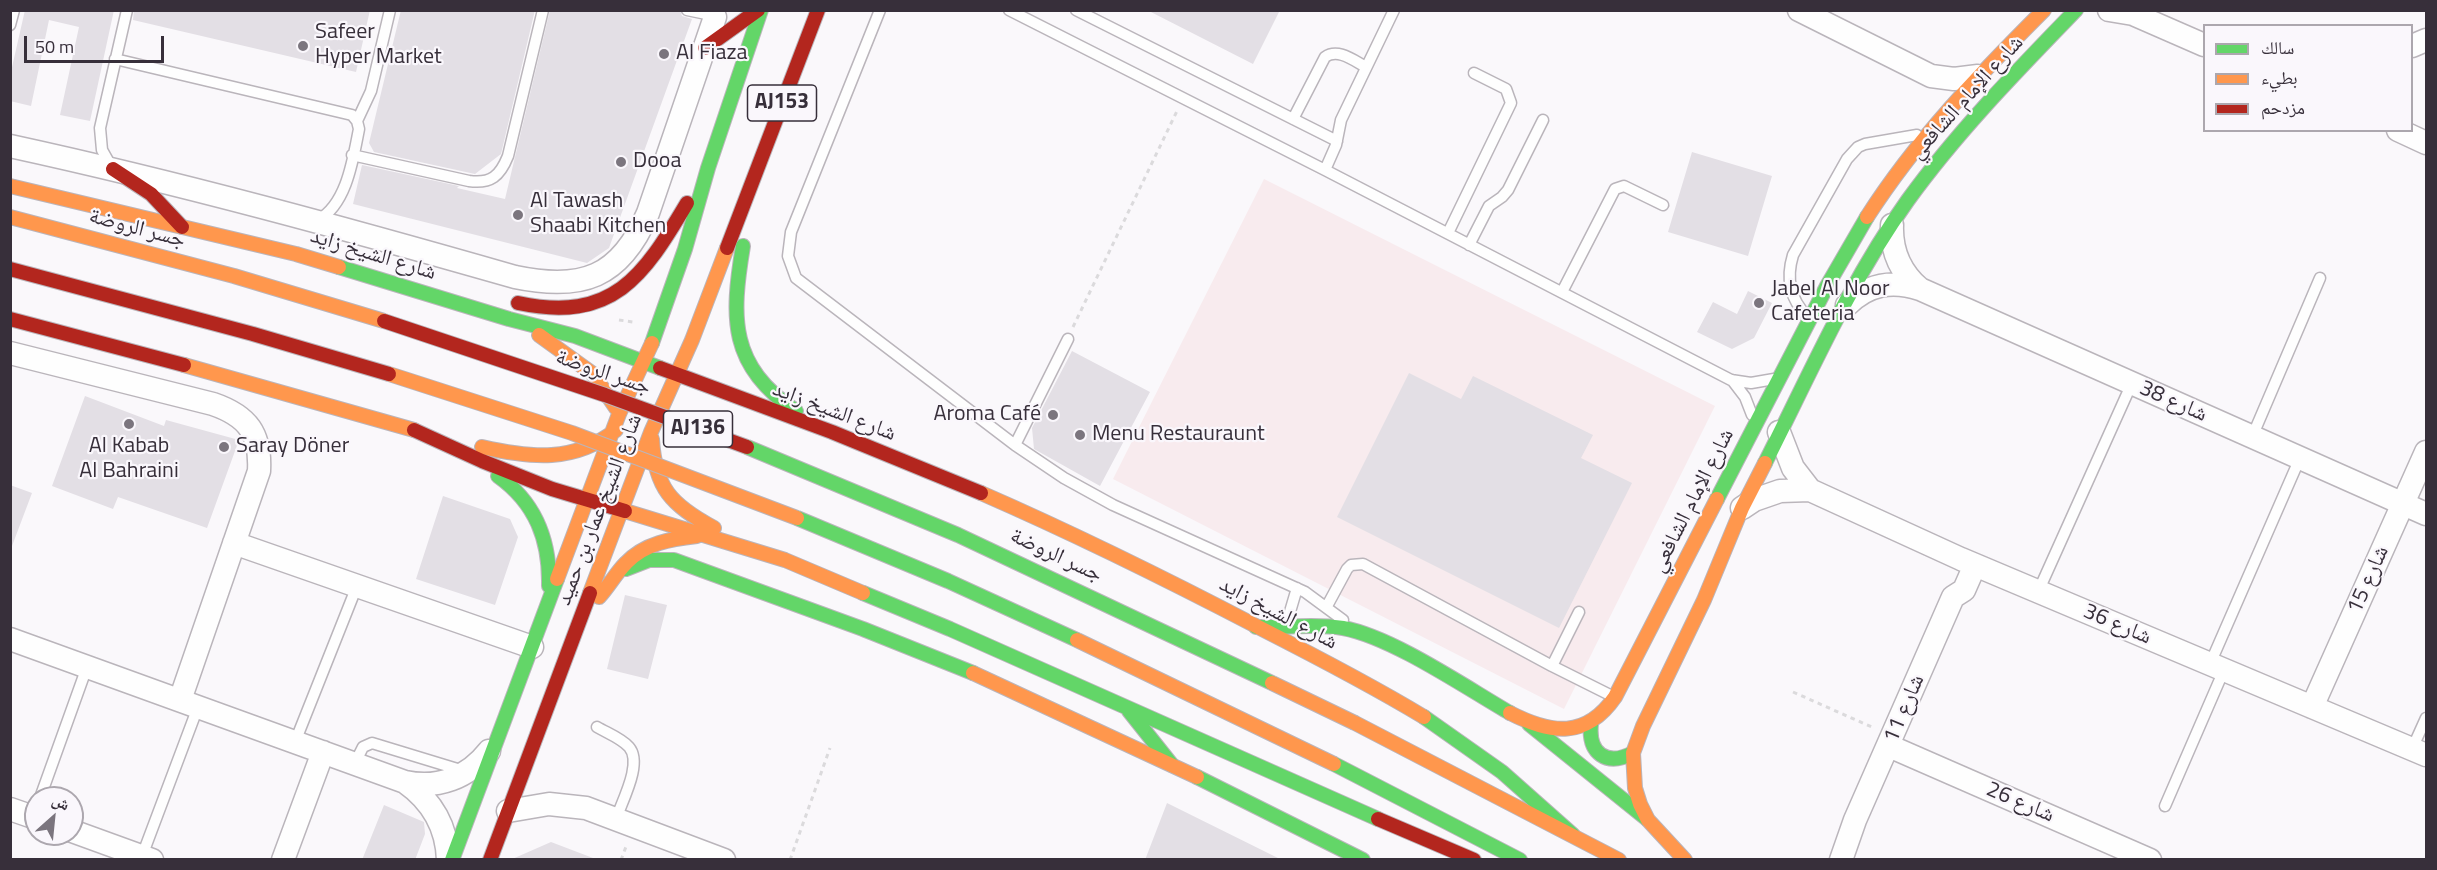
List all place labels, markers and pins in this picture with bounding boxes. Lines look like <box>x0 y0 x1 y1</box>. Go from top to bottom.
place label: Safeer Hyper Market <box>315 20 442 72</box>
marker: Safeer Hyper Market <box>296 39 310 53</box>
place label: Al Fiaza <box>676 41 747 67</box>
marker: Al Fiaza <box>657 47 671 61</box>
place label: Dooa <box>633 149 681 175</box>
marker: Dooa <box>614 155 628 169</box>
place label: Al Tawash Shaabi Kitchen <box>530 189 666 240</box>
marker: Al Tawash Shaabi Kitchen <box>511 208 525 222</box>
place label: Jabel Al Noor Cafeteria <box>1771 277 1890 328</box>
marker: Jabel Al Noor Cafeteria <box>1752 296 1766 310</box>
place label: Aroma Café <box>933 402 1041 428</box>
marker: Aroma Café <box>1046 408 1060 422</box>
marker: Al Kabab Al Bahraini <box>122 417 136 431</box>
place label: Menu Restauraunt <box>1092 422 1265 448</box>
marker: Menu Restauraunt <box>1073 428 1087 442</box>
place label: Al Kabab Al Bahraini <box>79 434 179 486</box>
place label: Saray Döner <box>236 434 349 460</box>
marker: Saray Döner <box>217 440 231 454</box>

